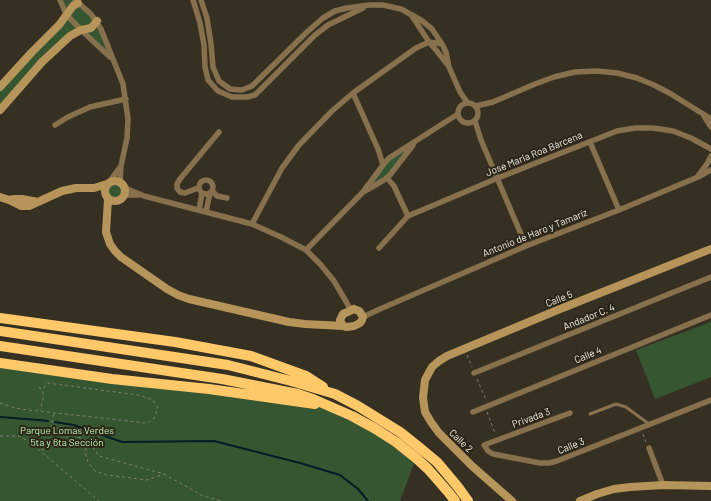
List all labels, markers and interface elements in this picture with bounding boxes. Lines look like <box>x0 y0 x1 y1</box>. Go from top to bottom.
street label: Jose Maria Roa Bàrcena <box>484 129 584 179</box>
street label: Antonio de Haro y Tamaríz <box>481 206 589 260</box>
street label: Calle 5 <box>544 288 574 310</box>
street label: Andador C. 4 <box>561 301 617 333</box>
street label: Calle 4 <box>573 344 603 366</box>
street label: Privada 3 <box>510 406 552 430</box>
park label: Parque Lomas Verdes 5ta y 6ta Sección <box>20 425 114 448</box>
street label: Calle 2 <box>447 427 475 455</box>
street label: Calle 3 <box>556 435 586 457</box>

